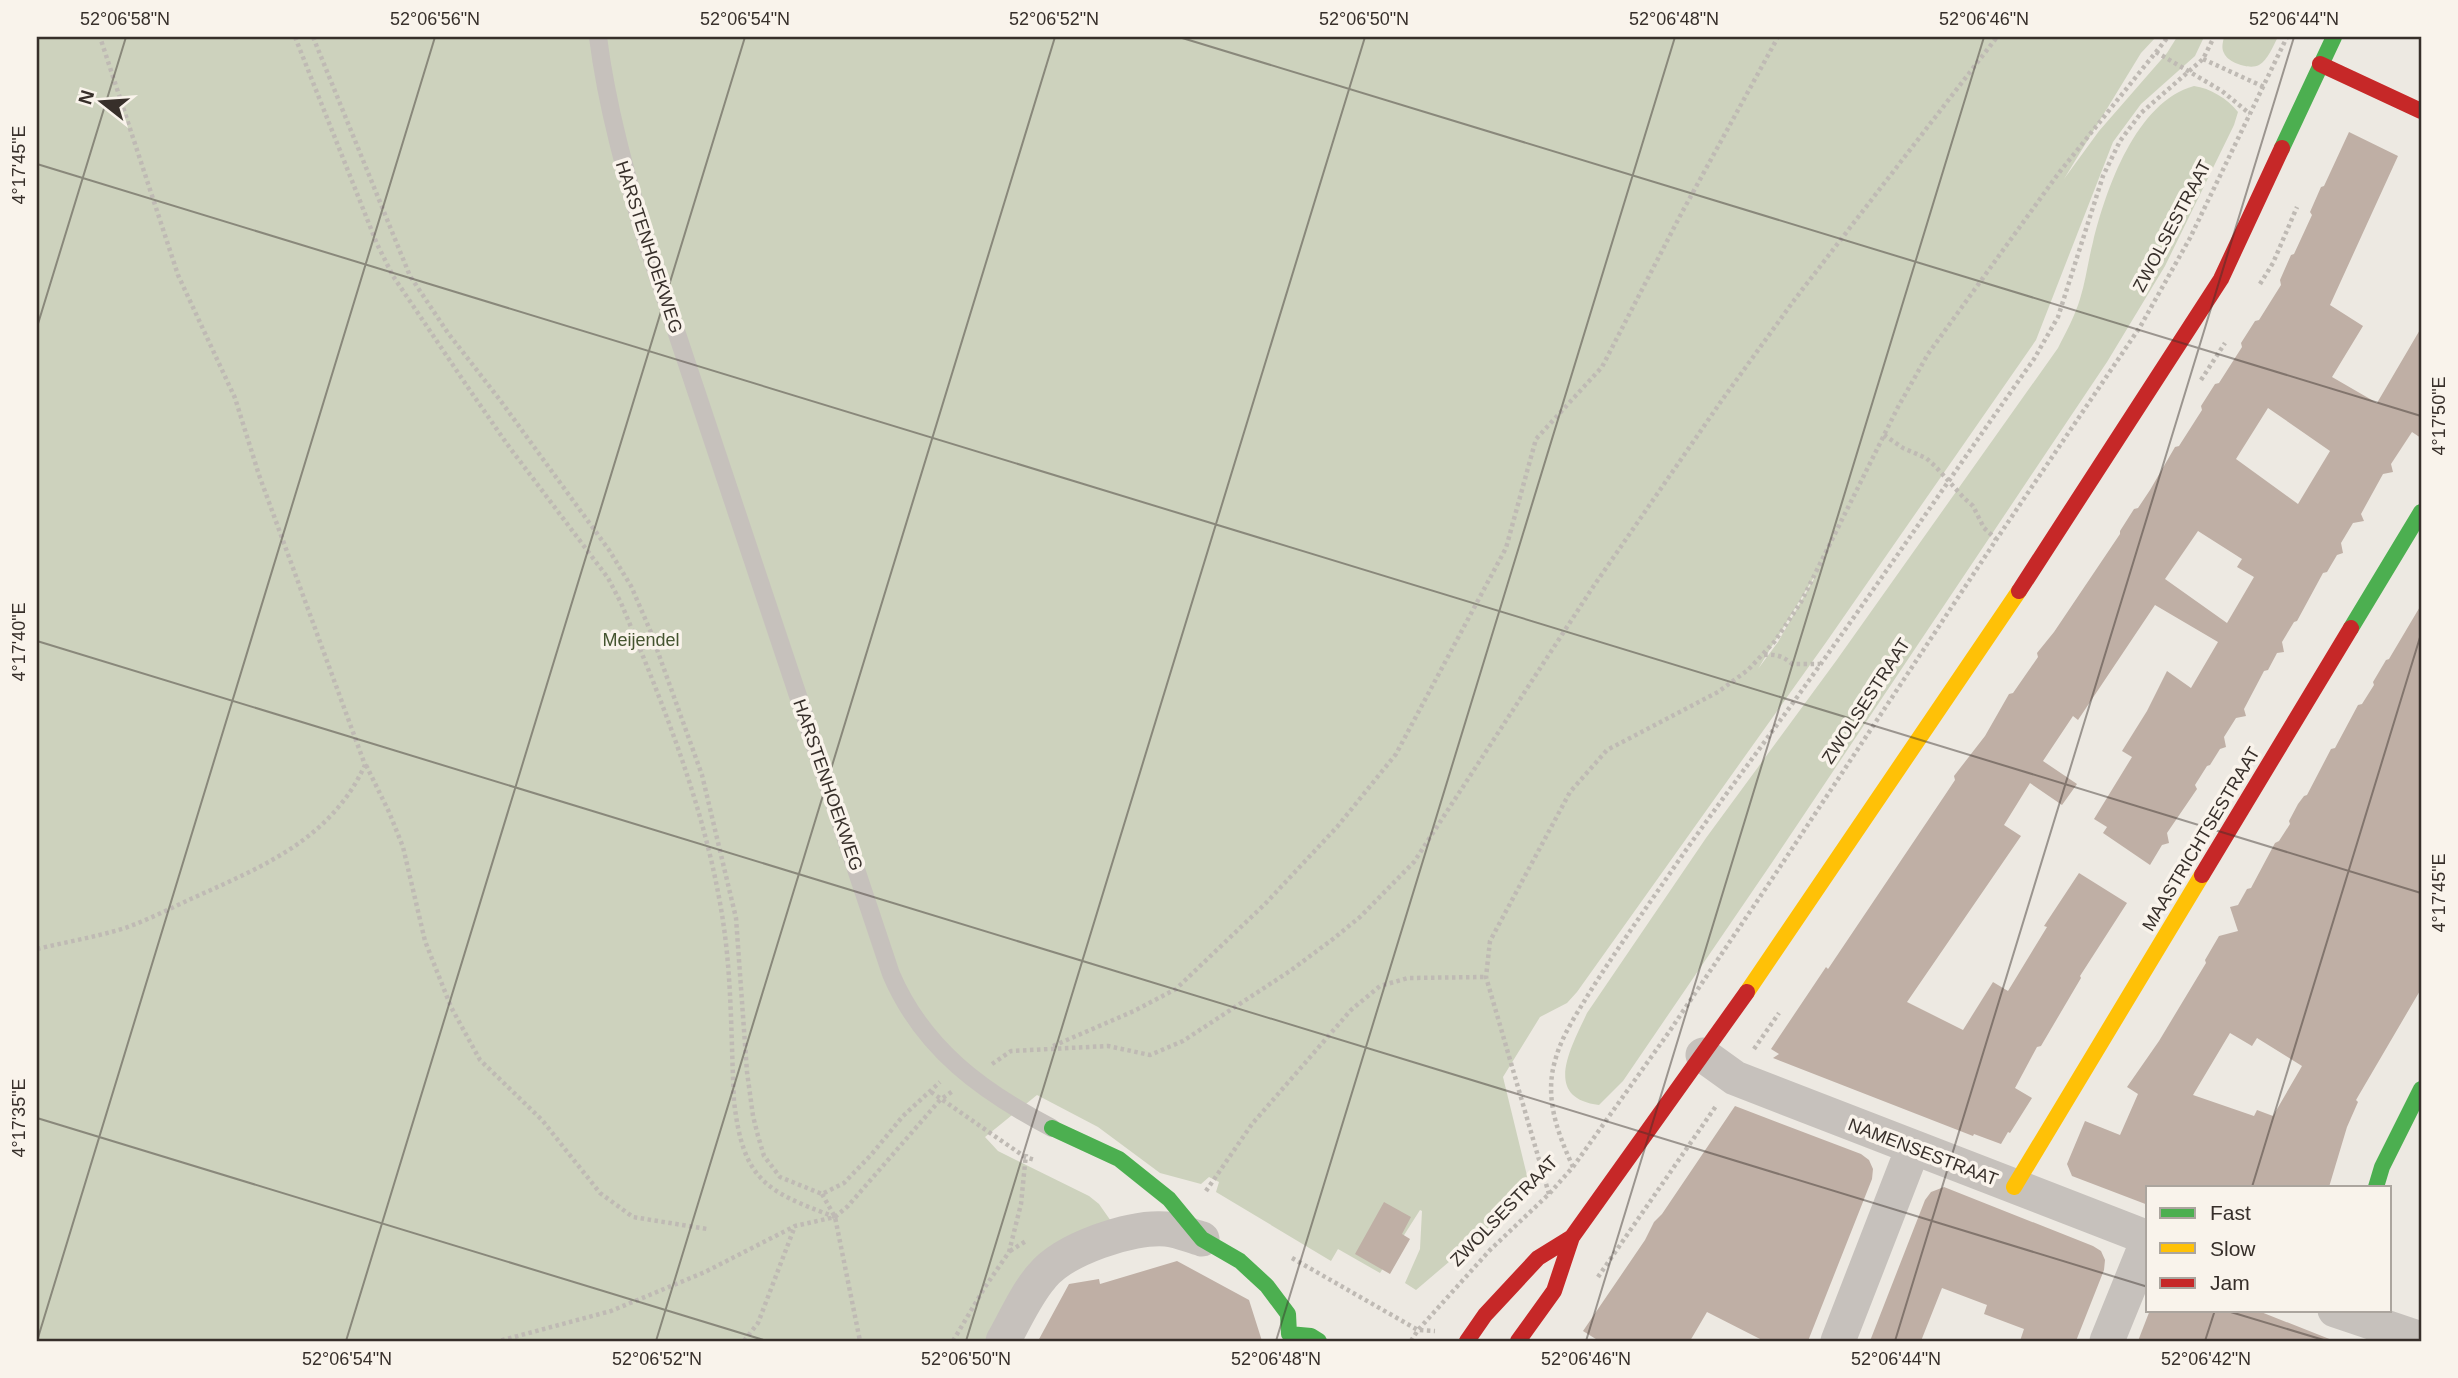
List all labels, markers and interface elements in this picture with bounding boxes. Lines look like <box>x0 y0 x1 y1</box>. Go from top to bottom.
text: 52°06'58"N <box>80 9 170 29</box>
text: 52°06'56"N <box>390 9 480 29</box>
text: 52°06'54"N <box>700 9 790 29</box>
text: 52°06'52"N <box>1009 9 1099 29</box>
text: 52°06'50"N <box>1319 9 1409 29</box>
text: 52°06'48"N <box>1629 9 1719 29</box>
text: 52°06'46"N <box>1939 9 2029 29</box>
text: 52°06'44"N <box>2249 9 2339 29</box>
north arrow <box>66 66 136 136</box>
text: N <box>74 88 98 107</box>
text: 4°17'45"E <box>9 125 29 205</box>
street label: ZWOLSESTRAAT <box>2129 157 2215 295</box>
street label: HARSTENHOEKWEG <box>612 158 686 336</box>
text: 4°17'50"E <box>2429 376 2449 456</box>
text: 4°17'40"E <box>9 602 29 682</box>
park label: Meijendel <box>602 630 680 650</box>
street label: ZWOLSESTRAAT <box>1818 634 1914 768</box>
street label: HARSTENHOEKWEG <box>789 697 867 873</box>
street label: MAASTRICHTSESTRAAT <box>2138 744 2264 934</box>
text: 4°17'45"E <box>2429 853 2449 933</box>
text: 4°17'35"E <box>9 1078 29 1158</box>
street label: NAMENSESTRAAT <box>1845 1114 2001 1190</box>
street label: ZWOLSESTRAAT <box>1446 1152 1562 1270</box>
legend <box>2146 1186 2392 1312</box>
text: Fast <box>2210 1201 2251 1224</box>
text: Slow <box>2210 1237 2256 1260</box>
text: Jam <box>2210 1271 2250 1294</box>
text: 52°06'54"N <box>302 1349 392 1369</box>
text: 52°06'52"N <box>612 1349 702 1369</box>
text: 52°06'50"N <box>921 1349 1011 1369</box>
text: 52°06'48"N <box>1231 1349 1321 1369</box>
text: 52°06'46"N <box>1541 1349 1631 1369</box>
text: 52°06'44"N <box>1851 1349 1941 1369</box>
text: 52°06'42"N <box>2161 1349 2251 1369</box>

